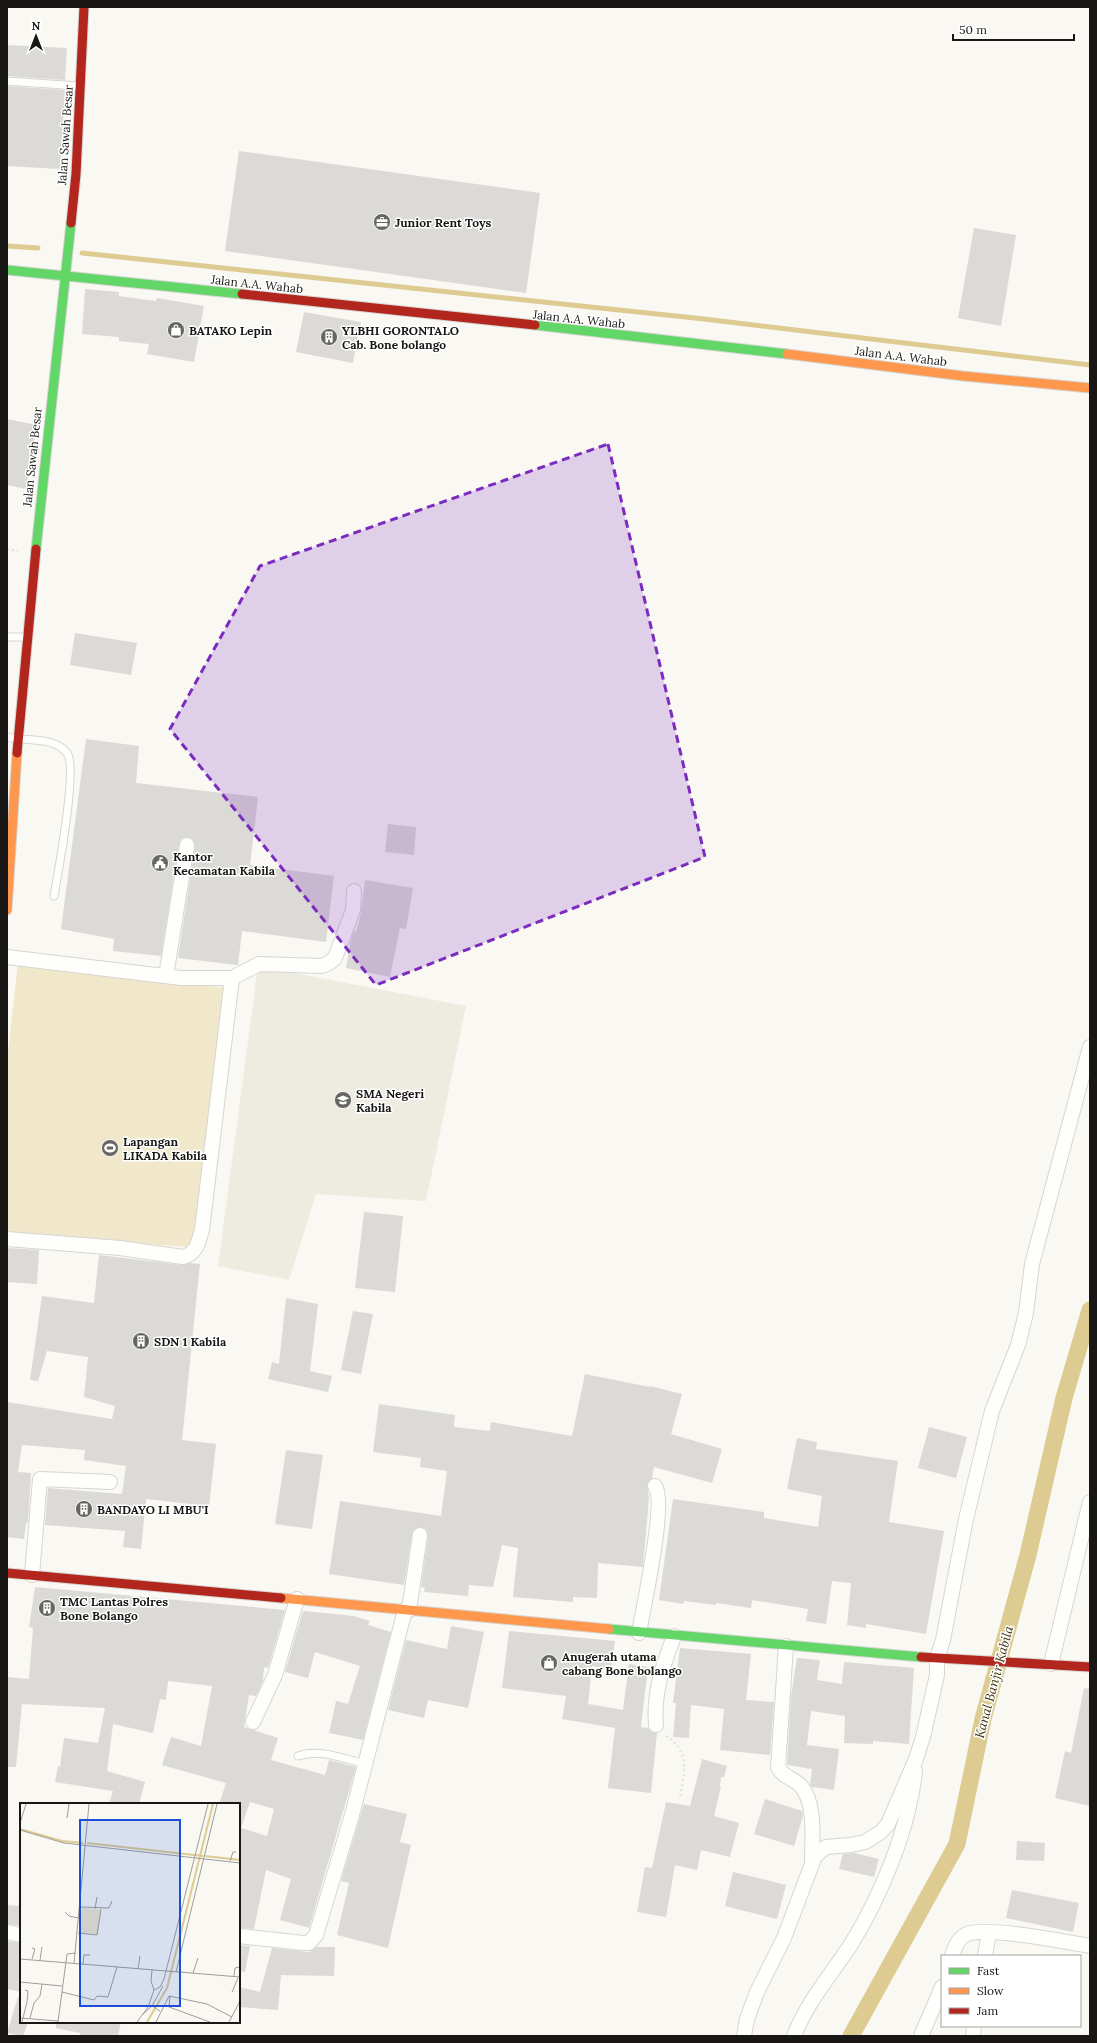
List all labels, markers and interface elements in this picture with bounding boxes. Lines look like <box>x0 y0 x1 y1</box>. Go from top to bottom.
north arrow <box>16 16 56 56</box>
scale bar <box>953 16 1074 42</box>
text: N <box>32 19 41 33</box>
text: 50 m <box>959 22 987 37</box>
street label: Jalan Sawah Besar <box>54 84 76 186</box>
office icon: Junior Rent Toys <box>372 212 392 232</box>
place label: Junior Rent Toys <box>395 215 492 230</box>
street label: Jalan A.A. Wahab <box>209 272 304 296</box>
street label: Jalan A.A. Wahab <box>531 307 626 331</box>
shop icon: BATAKO Lepin <box>166 320 186 340</box>
place label: BATAKO Lepin <box>189 323 273 338</box>
place label: YLBHI GORONTALO Cab. Bone bolango <box>342 323 459 352</box>
building icon: YLBHI GORONTALO Cab. Bone bolango <box>319 327 339 347</box>
street label: Jalan A.A. Wahab <box>853 343 948 369</box>
street label: Jalan Sawah Besar <box>19 406 45 509</box>
place label: Kantor Kecamatan Kabila <box>173 849 276 878</box>
public building icon: Kantor Kecamatan Kabila <box>150 853 170 873</box>
place label: SMA Negeri Kabila <box>356 1086 424 1115</box>
school or university icon: SMA Negeri Kabila <box>333 1090 353 1110</box>
place label: Lapangan LIKADA Kabila <box>123 1134 208 1163</box>
sports icon: Lapangan LIKADA Kabila <box>100 1138 120 1158</box>
building icon: SDN 1 Kabila <box>131 1331 151 1351</box>
place label: SDN 1 Kabila <box>154 1334 227 1349</box>
building icon: BANDAYO LI MBU'I <box>74 1499 94 1519</box>
place label: BANDAYO LI MBU'I <box>97 1502 209 1517</box>
place label: TMC Lantas Polres Bone Bolango <box>60 1594 168 1623</box>
building icon: TMC Lantas Polres Bone Bolango <box>37 1598 57 1618</box>
water label: Kanal Banjir Kabila <box>971 1623 1017 1740</box>
place label: Anugerah utama cabang Bone bolango <box>562 1649 682 1678</box>
shop icon: Anugerah utama cabang Bone bolango <box>539 1653 559 1673</box>
inset map <box>20 1803 240 2023</box>
legend <box>941 1955 1081 2027</box>
text: Fast <box>977 1963 1000 1978</box>
text: Slow <box>977 1983 1004 1998</box>
text: Jam <box>976 2003 998 2018</box>

